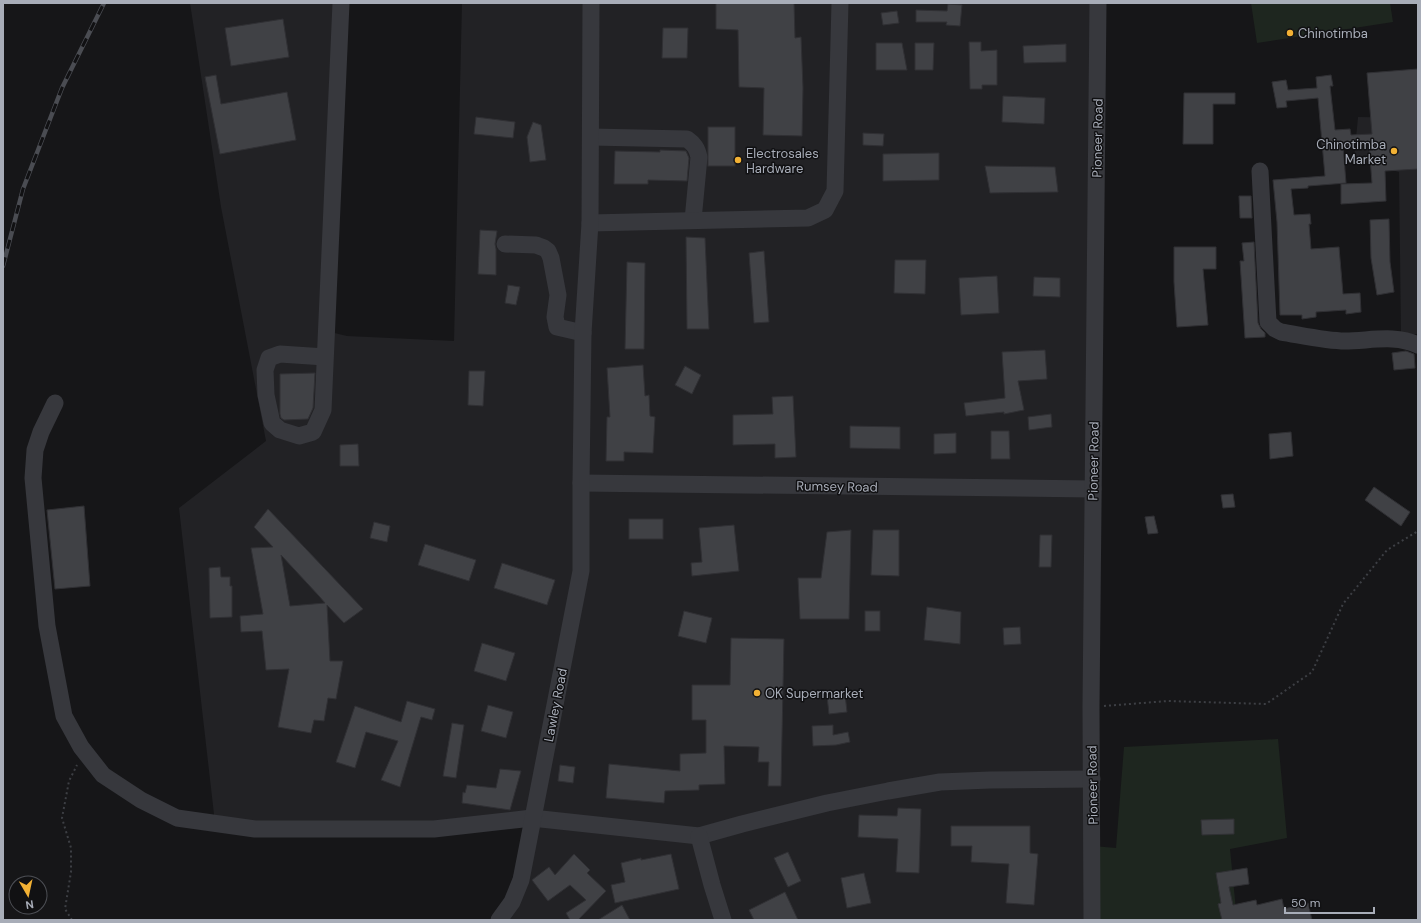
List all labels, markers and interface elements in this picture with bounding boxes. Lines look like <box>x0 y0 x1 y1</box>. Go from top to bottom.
place label: Chinotimba <box>1298 25 1368 42</box>
marker: Chinotimba <box>1285 28 1295 38</box>
street label: Pioneer Road <box>1088 98 1107 178</box>
place label: Chinotimba Market <box>1316 136 1386 168</box>
place label: Electrosales Hardware <box>746 145 819 177</box>
marker: Chinotimba Market <box>1389 146 1399 156</box>
marker: Electrosales Hardware <box>733 155 743 165</box>
street label: Pioneer Road <box>1084 421 1103 501</box>
street label: Rumsey Road <box>796 477 878 496</box>
street label: Lawley Road <box>540 667 571 743</box>
place label: OK Supermarket <box>765 685 863 702</box>
marker: OK Supermarket <box>752 688 762 698</box>
street label: Pioneer Road <box>1083 745 1102 825</box>
north arrow <box>8 875 48 915</box>
scale bar <box>1285 889 1374 915</box>
text: 50 m <box>1291 895 1320 911</box>
text: N <box>25 897 35 912</box>

